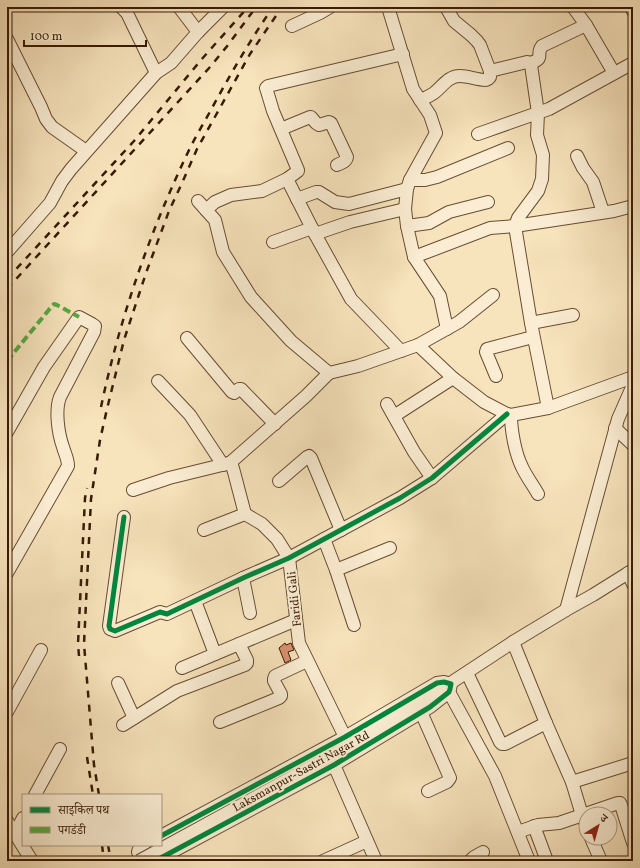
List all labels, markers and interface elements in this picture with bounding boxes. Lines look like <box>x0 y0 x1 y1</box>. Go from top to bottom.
scale bar <box>24 22 146 48</box>
text: 100 m <box>30 29 63 45</box>
street label: Faridi Gali <box>284 570 306 627</box>
street label: Laksmanpur-Sastri Nagar Rd <box>230 727 373 816</box>
legend <box>22 794 162 846</box>
text: साइकिल पथ <box>57 802 110 819</box>
north arrow <box>578 806 618 846</box>
text: उ <box>596 811 611 828</box>
text: पगडंडी <box>57 823 87 839</box>

